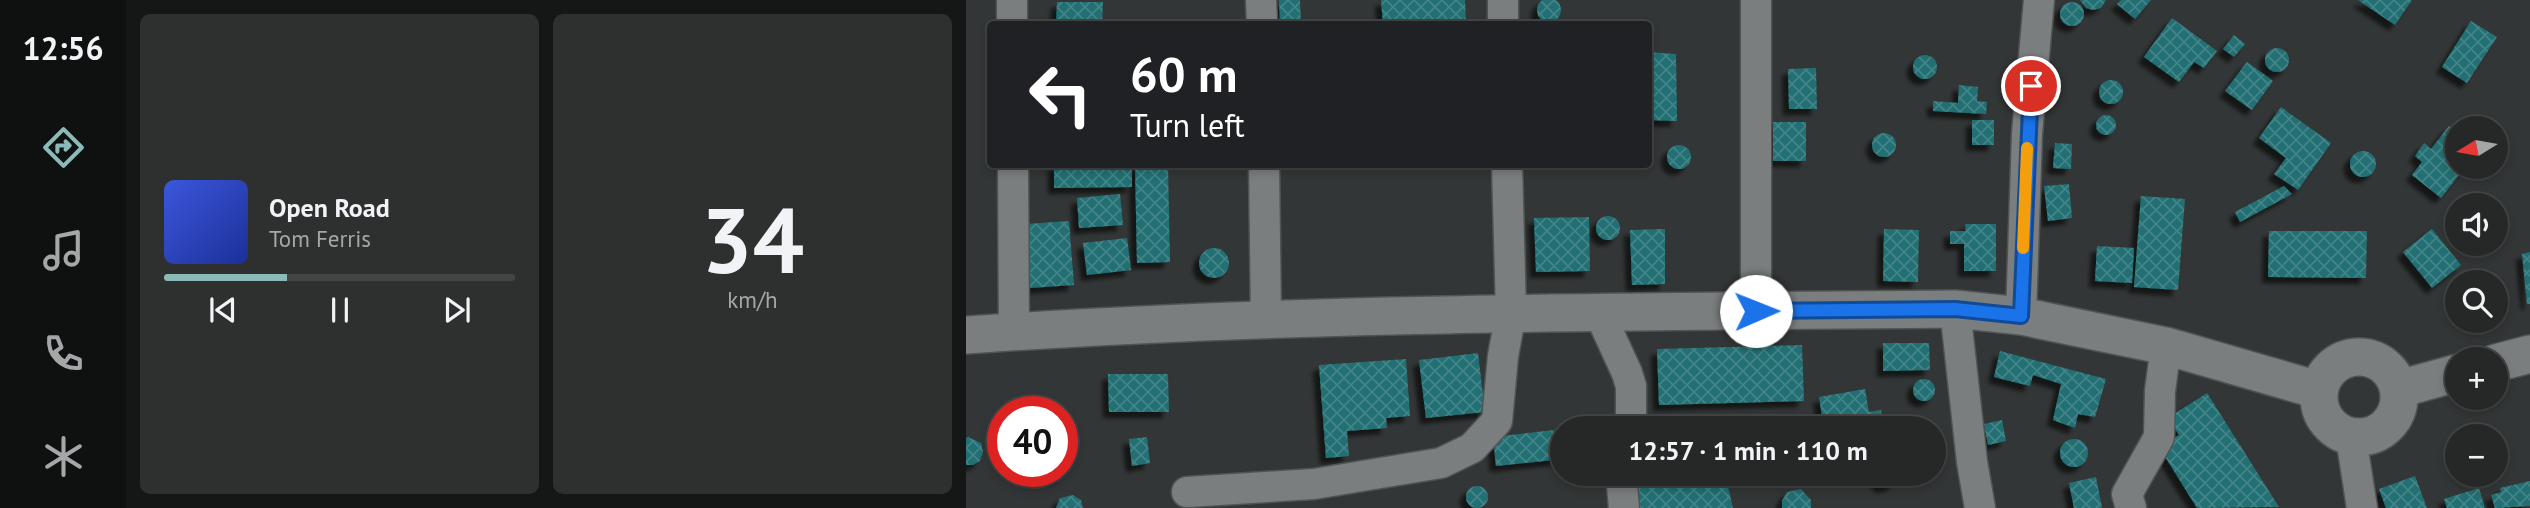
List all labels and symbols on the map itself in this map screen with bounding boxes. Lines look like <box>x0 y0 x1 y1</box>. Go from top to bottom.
pin <box>2001 56 2061 116</box>
north arrow <box>2445 116 2508 178</box>
position arrow <box>1719 274 1793 348</box>
speed limit sign: 40 <box>987 396 1078 487</box>

